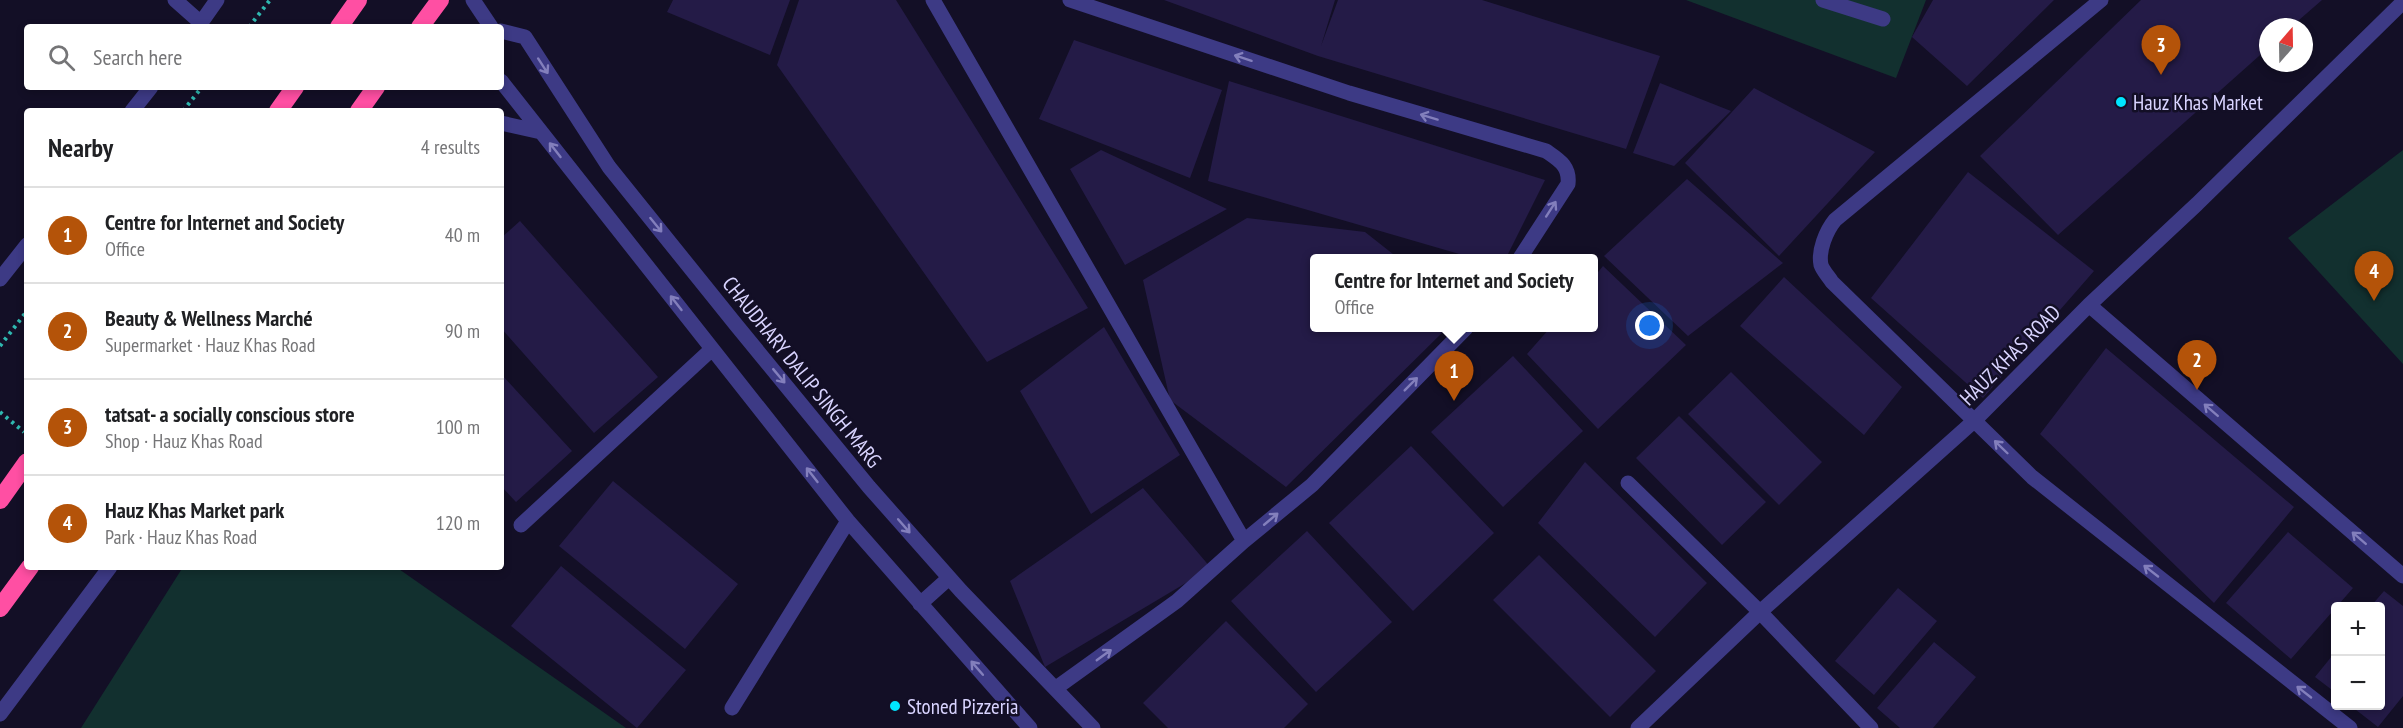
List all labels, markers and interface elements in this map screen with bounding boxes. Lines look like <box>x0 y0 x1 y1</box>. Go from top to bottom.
north arrow <box>2259 18 2313 72</box>
search box <box>24 24 504 90</box>
pin: 3 <box>2142 26 2180 75</box>
icon: search <box>45 41 78 74</box>
text: Search here <box>93 43 182 71</box>
one-way arrow <box>1234 51 1253 62</box>
one-way arrow <box>537 57 549 74</box>
place label: Hauz Khas Market <box>2133 89 2263 116</box>
marker: Hauz Khas Market <box>2114 95 2128 109</box>
one-way arrow <box>1420 111 1439 122</box>
text: Nearby <box>48 131 113 164</box>
text: 4 results <box>421 134 480 160</box>
one-way arrow <box>549 142 562 158</box>
one-way arrow <box>1546 201 1558 218</box>
text: Centre for Internet and Society <box>105 208 344 236</box>
one-way arrow <box>649 217 662 233</box>
text: 1 <box>63 222 72 248</box>
text: 40 m <box>445 222 480 248</box>
text: Office <box>105 236 145 262</box>
pin: 4 <box>2354 252 2394 301</box>
popup <box>1310 254 1598 332</box>
text: Centre for Internet and Society <box>1334 266 1574 294</box>
street label: CHAUDHARY DALIP SINGH MARG <box>716 271 888 473</box>
text: Office <box>1334 294 1374 320</box>
one-way arrow <box>669 296 682 312</box>
street label: HAUZ KHAS ROAD <box>1954 299 2066 411</box>
text: Beauty & Wellness Marché <box>105 304 313 332</box>
your location <box>1635 311 1664 340</box>
text: 2 <box>63 318 72 344</box>
text: 90 m <box>445 318 480 344</box>
text: Supermarket · Hauz Khas Road <box>105 332 315 358</box>
pin: 2 <box>2178 340 2216 390</box>
pin: 1 <box>1434 352 1474 401</box>
one-way arrow <box>772 368 786 383</box>
one-way arrow <box>1404 376 1419 391</box>
text: tatsat- a socially conscious store <box>105 400 355 428</box>
one-way arrow <box>2204 403 2219 417</box>
text: 3 <box>63 414 72 440</box>
text: 100 m <box>436 414 480 440</box>
text: Shop · Hauz Khas Road <box>105 428 263 454</box>
one-way arrow <box>1993 440 2008 454</box>
one-way arrow <box>805 468 818 484</box>
text: Hauz Khas Market park <box>105 496 284 524</box>
text: 4 <box>63 510 72 536</box>
text: 120 m <box>436 510 480 536</box>
one-way arrow <box>1263 512 1279 525</box>
one-way arrow <box>897 518 910 534</box>
text: Park · Hauz Khas Road <box>105 524 257 550</box>
one-way arrow <box>2352 531 2367 545</box>
one-way arrow <box>2143 565 2159 578</box>
map controls <box>2331 602 2385 710</box>
button: + <box>2331 602 2385 656</box>
one-way arrow <box>1095 649 1111 662</box>
button: − <box>2331 656 2385 710</box>
one-way arrow <box>970 661 984 676</box>
one-way arrow <box>2296 685 2312 698</box>
place label: Stoned Pizzeria <box>907 693 1018 720</box>
marker: Stoned Pizzeria <box>888 699 902 713</box>

